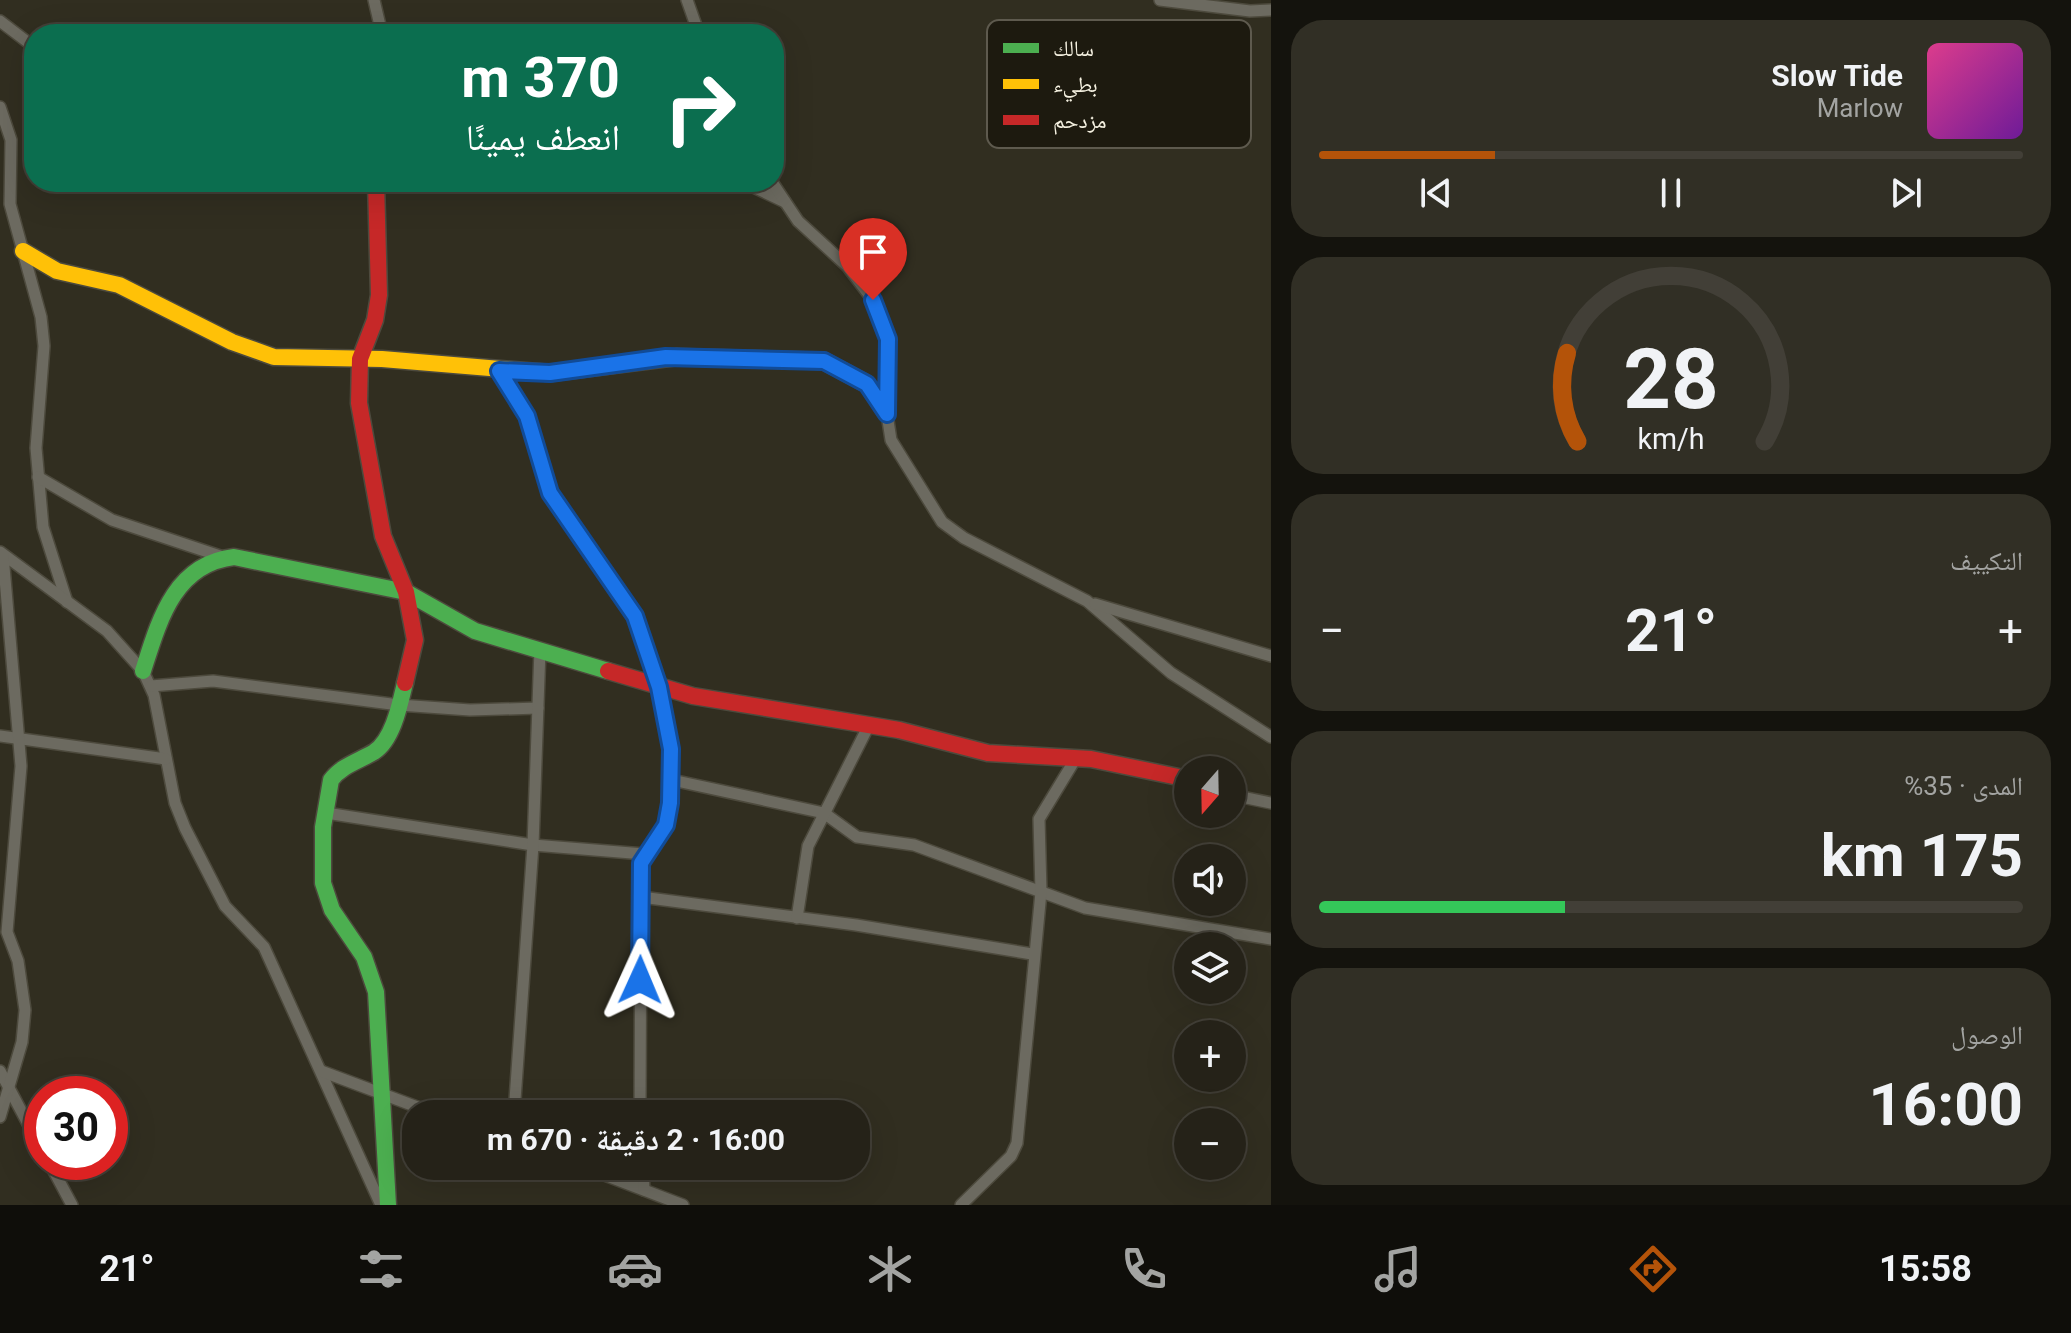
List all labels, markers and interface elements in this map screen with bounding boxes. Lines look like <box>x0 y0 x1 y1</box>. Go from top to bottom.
legend <box>987 20 1251 148</box>
text: سالك <box>1053 36 1094 61</box>
text: 370 m <box>461 45 620 111</box>
icon: right <box>648 56 752 160</box>
text: Slow Tide <box>1771 58 1903 93</box>
text: بطيء <box>1053 72 1098 102</box>
text: Marlow <box>1817 93 1903 123</box>
text: مزدحم <box>1053 108 1107 135</box>
text: انعطف يمينًا <box>466 117 620 159</box>
icon: previous <box>1414 171 1458 215</box>
icon: pause <box>1649 171 1693 215</box>
icon: next <box>1884 171 1928 215</box>
pin <box>839 218 907 300</box>
icon: arrive <box>851 230 895 274</box>
text: 28 <box>1623 330 1719 427</box>
text: km/h <box>1637 422 1705 456</box>
text: التكييف <box>1950 546 2023 576</box>
text: 21° <box>1625 595 1717 666</box>
text: − <box>1319 605 1344 657</box>
text: + <box>1998 605 2023 657</box>
north arrow <box>1174 756 1246 828</box>
map controls <box>1174 756 1246 1180</box>
text: المدى · 35% <box>1904 771 2023 801</box>
text: 175 km <box>1821 820 2023 891</box>
button: sound <box>1174 844 1246 916</box>
button: layers <box>1174 932 1246 1004</box>
position arrow <box>598 938 682 1022</box>
button: + <box>1174 1020 1246 1092</box>
text: الوصول <box>1951 1020 2023 1050</box>
text: 16:00 <box>1868 1069 2023 1140</box>
speed limit sign: 30 <box>24 1076 128 1180</box>
button: − <box>1174 1108 1246 1180</box>
text: 16:00 · 2 دقيقة · 670 m <box>487 1122 785 1157</box>
icon: filters <box>353 1241 409 1297</box>
icon: car <box>607 1241 663 1297</box>
icon: climate <box>862 1241 918 1297</box>
icon: phone <box>1116 1241 1172 1297</box>
icon: music <box>1370 1241 1426 1297</box>
icon: directions <box>1625 1241 1681 1297</box>
text: 21° <box>99 1248 155 1290</box>
text: 15:58 <box>1879 1248 1972 1290</box>

